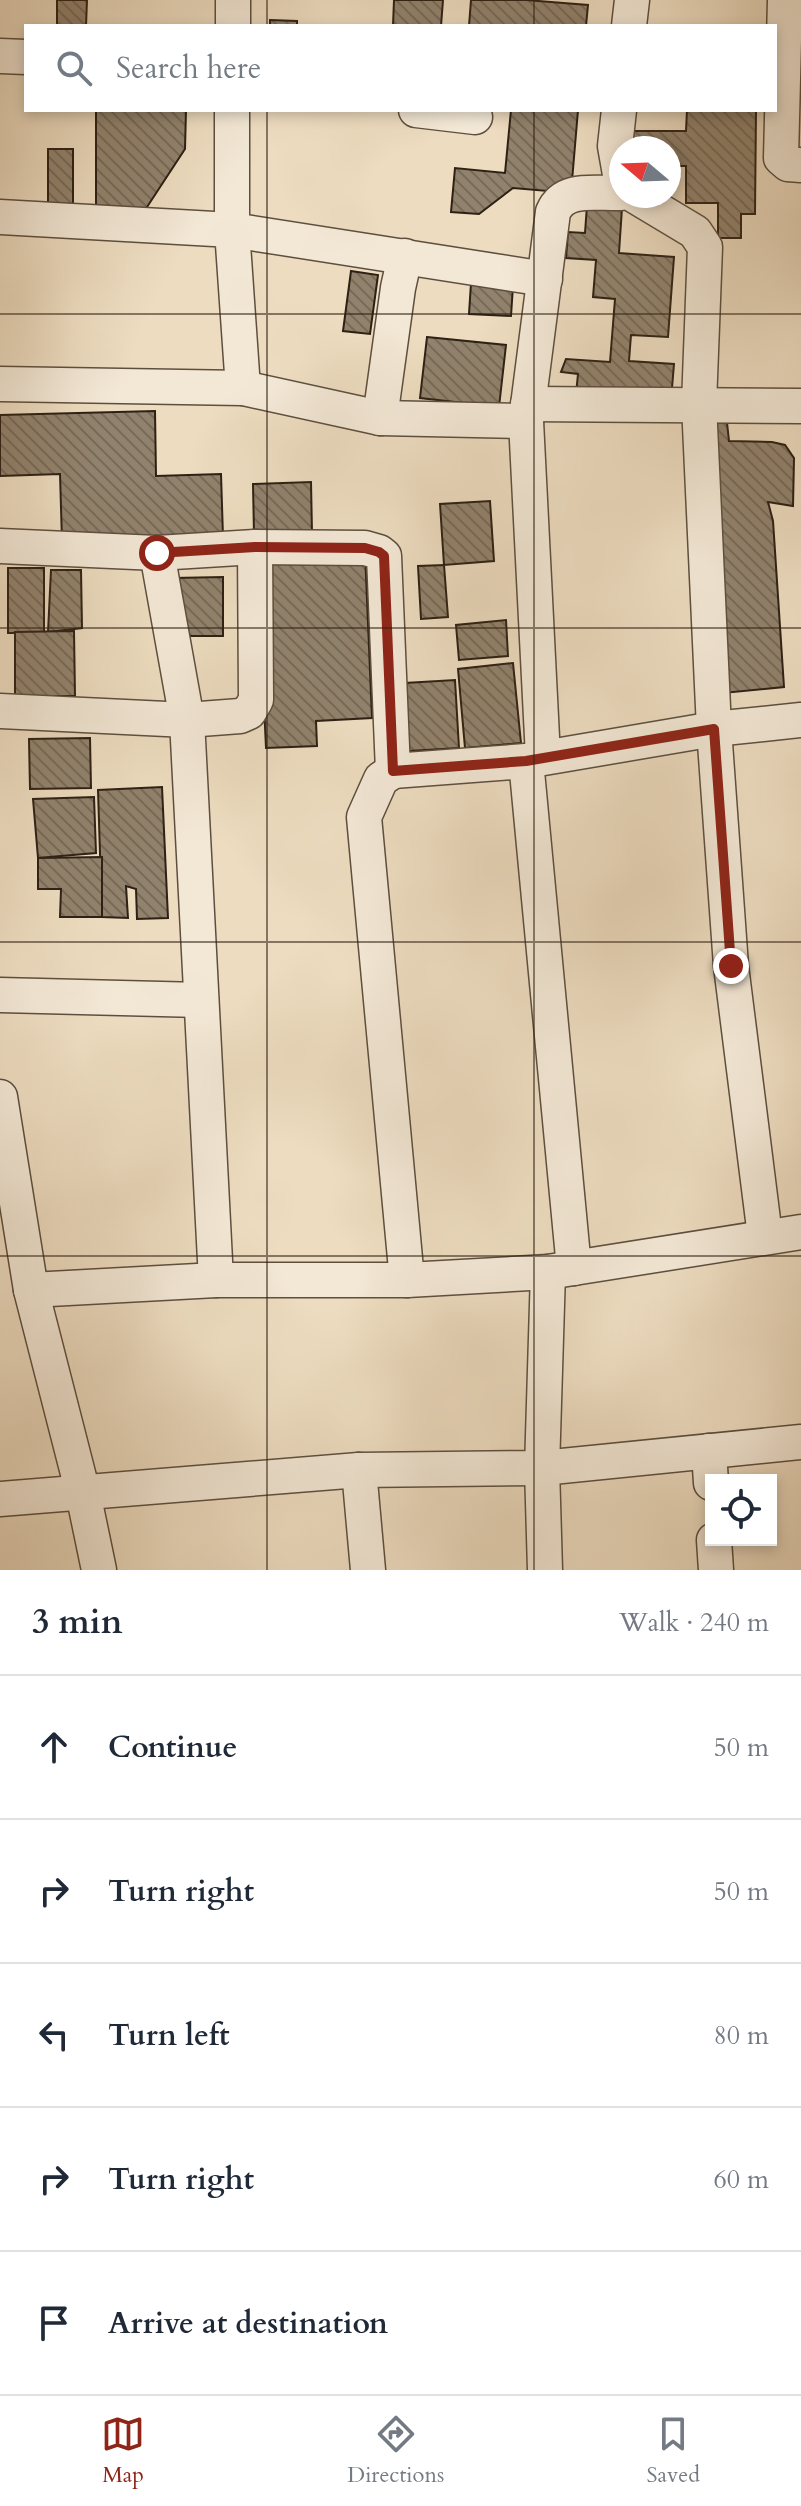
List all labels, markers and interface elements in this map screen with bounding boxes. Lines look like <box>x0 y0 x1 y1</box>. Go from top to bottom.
search box <box>24 24 777 112</box>
icon: search <box>52 46 96 90</box>
text: Search here <box>116 48 261 89</box>
north arrow <box>609 136 681 208</box>
route start <box>139 535 175 571</box>
route end <box>713 948 749 984</box>
map controls <box>705 1474 777 1546</box>
button: locate <box>705 1474 777 1546</box>
text: 3 min <box>32 1599 123 1645</box>
text: Walk · 240 m <box>619 1605 769 1640</box>
icon: ahead <box>32 1725 76 1769</box>
text: Continue <box>108 1727 237 1768</box>
text: 50 m <box>713 1730 769 1765</box>
icon: right <box>32 1869 76 1913</box>
text: Turn right <box>108 1871 254 1912</box>
text: 50 m <box>713 1874 769 1909</box>
icon: left <box>32 2013 76 2057</box>
text: Turn left <box>108 2015 230 2056</box>
text: 80 m <box>713 2018 769 2053</box>
icon: right <box>32 2157 76 2201</box>
text: Turn right <box>108 2159 254 2200</box>
text: 60 m <box>713 2162 769 2197</box>
icon: arrive <box>32 2301 76 2345</box>
text: Arrive at destination <box>108 2303 388 2344</box>
tab: Map <box>101 2412 145 2490</box>
tab: Directions <box>347 2412 444 2490</box>
tab: Saved <box>647 2412 700 2490</box>

